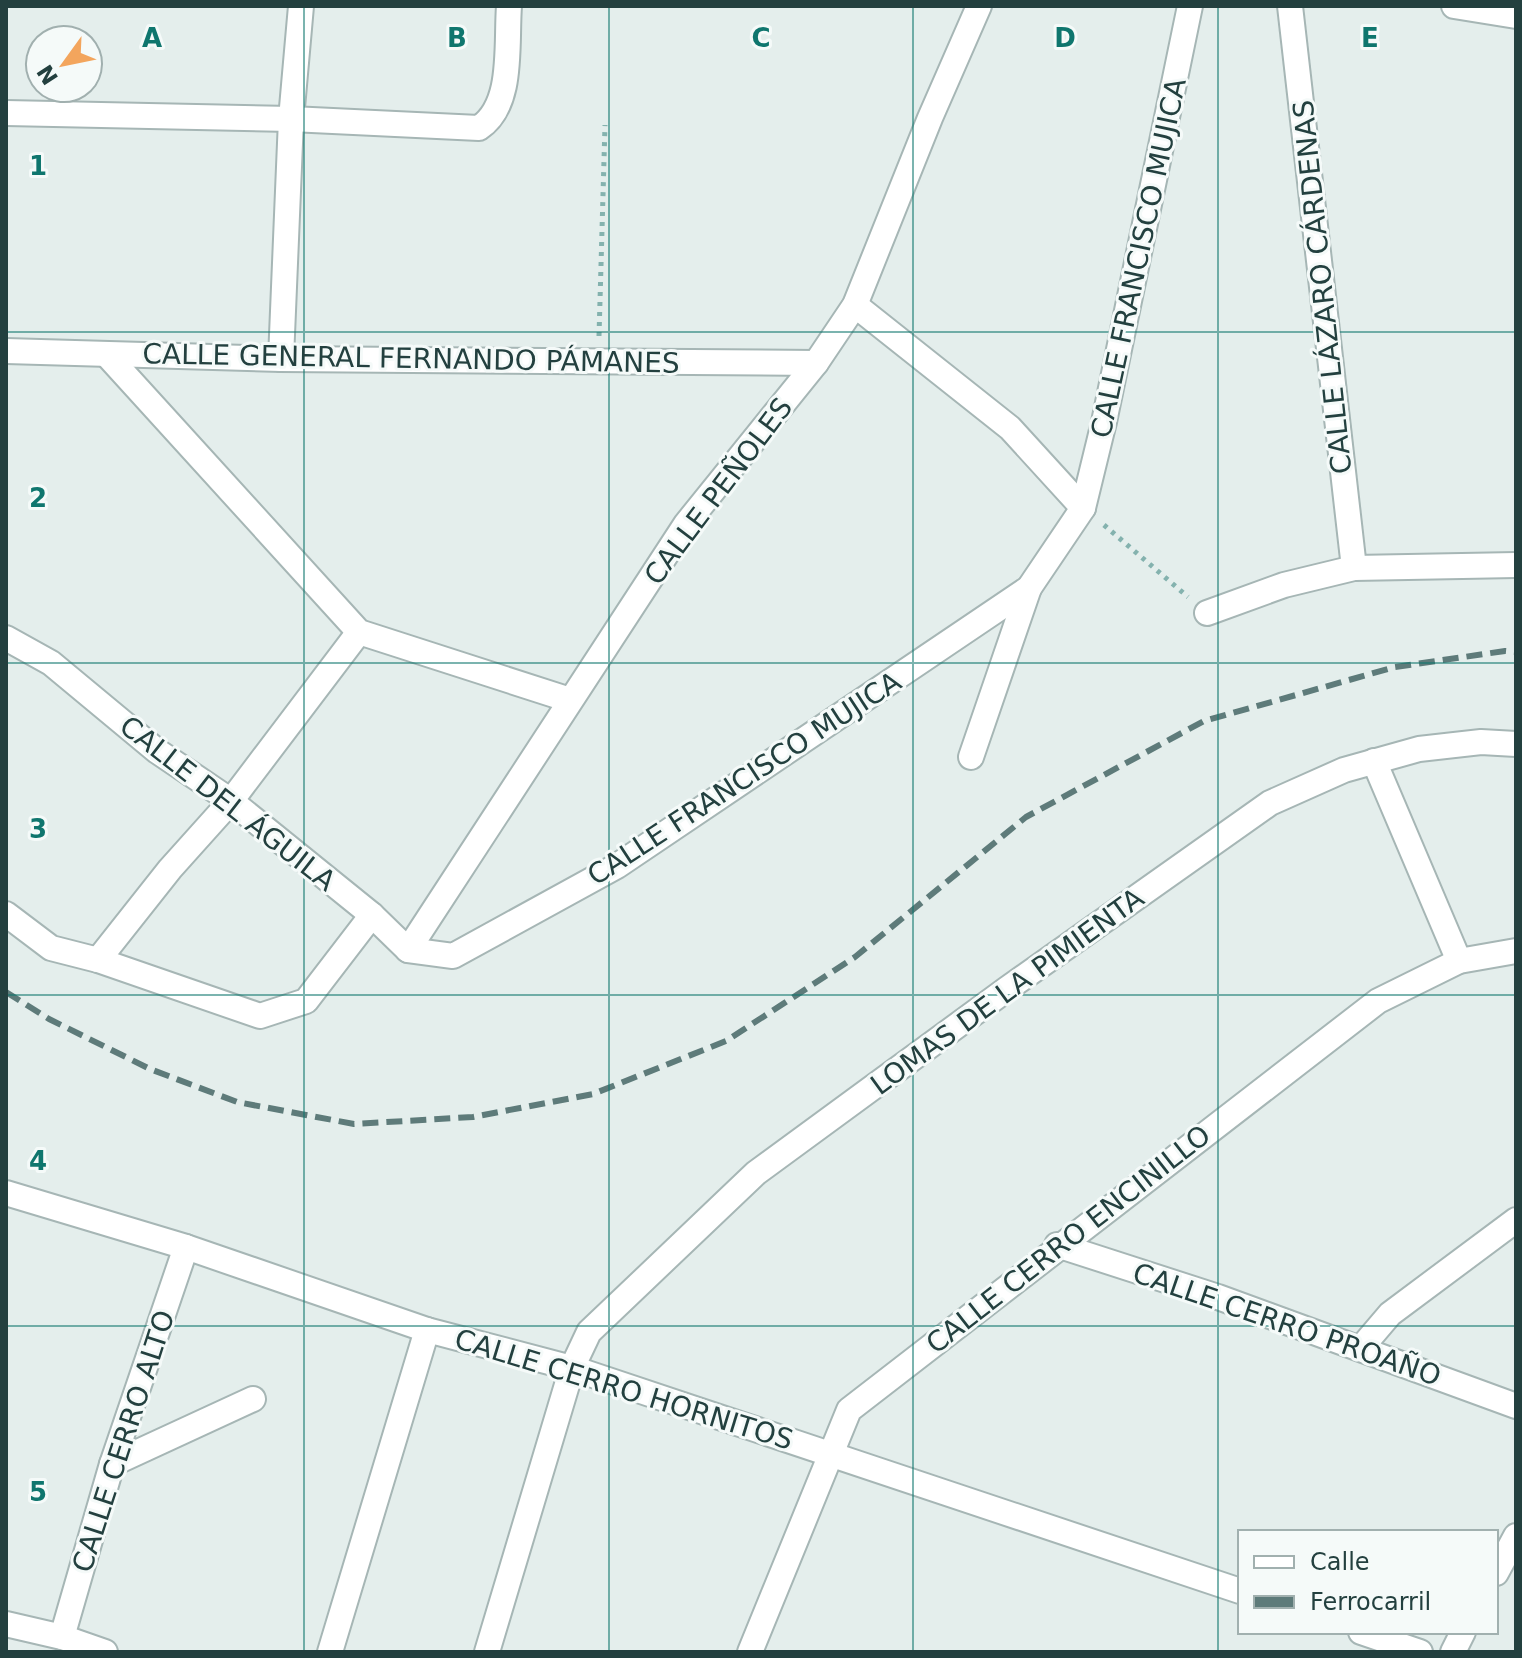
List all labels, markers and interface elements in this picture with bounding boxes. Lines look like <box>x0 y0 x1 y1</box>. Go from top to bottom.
text: A <box>142 23 162 53</box>
text: B <box>447 23 467 53</box>
text: C <box>751 23 771 53</box>
text: D <box>1054 23 1076 53</box>
text: E <box>1361 23 1379 53</box>
north arrow <box>24 24 104 104</box>
text: N <box>32 60 63 89</box>
street label: CALLE FRANCISCO MUJICA <box>1084 75 1193 441</box>
street label: CALLE LÁZARO CÁRDENAS <box>1285 98 1359 476</box>
text: 1 <box>29 151 47 181</box>
street label: CALLE GENERAL FERNANDO PÁMANES <box>142 336 680 380</box>
street label: CALLE PEÑOLES <box>637 391 799 591</box>
text: 2 <box>29 483 47 513</box>
street label: CALLE FRANCISCO MUJICA <box>581 665 907 892</box>
street label: CALLE DEL ÁGUILA <box>113 708 343 898</box>
text: 3 <box>29 814 47 844</box>
street label: LOMAS DE LA PIMIENTA <box>864 881 1150 1102</box>
street label: CALLE CERRO ENCINILLO <box>920 1118 1217 1361</box>
text: 4 <box>29 1146 47 1176</box>
street label: CALLE CERRO PROAÑO <box>1128 1256 1445 1393</box>
street label: CALLE CERRO ALTO <box>66 1306 181 1576</box>
street label: CALLE CERRO HORNITOS <box>451 1322 797 1457</box>
text: 5 <box>29 1477 47 1507</box>
legend <box>1238 1530 1498 1634</box>
text: Calle <box>1310 1548 1370 1576</box>
text: Ferrocarril <box>1310 1588 1431 1616</box>

